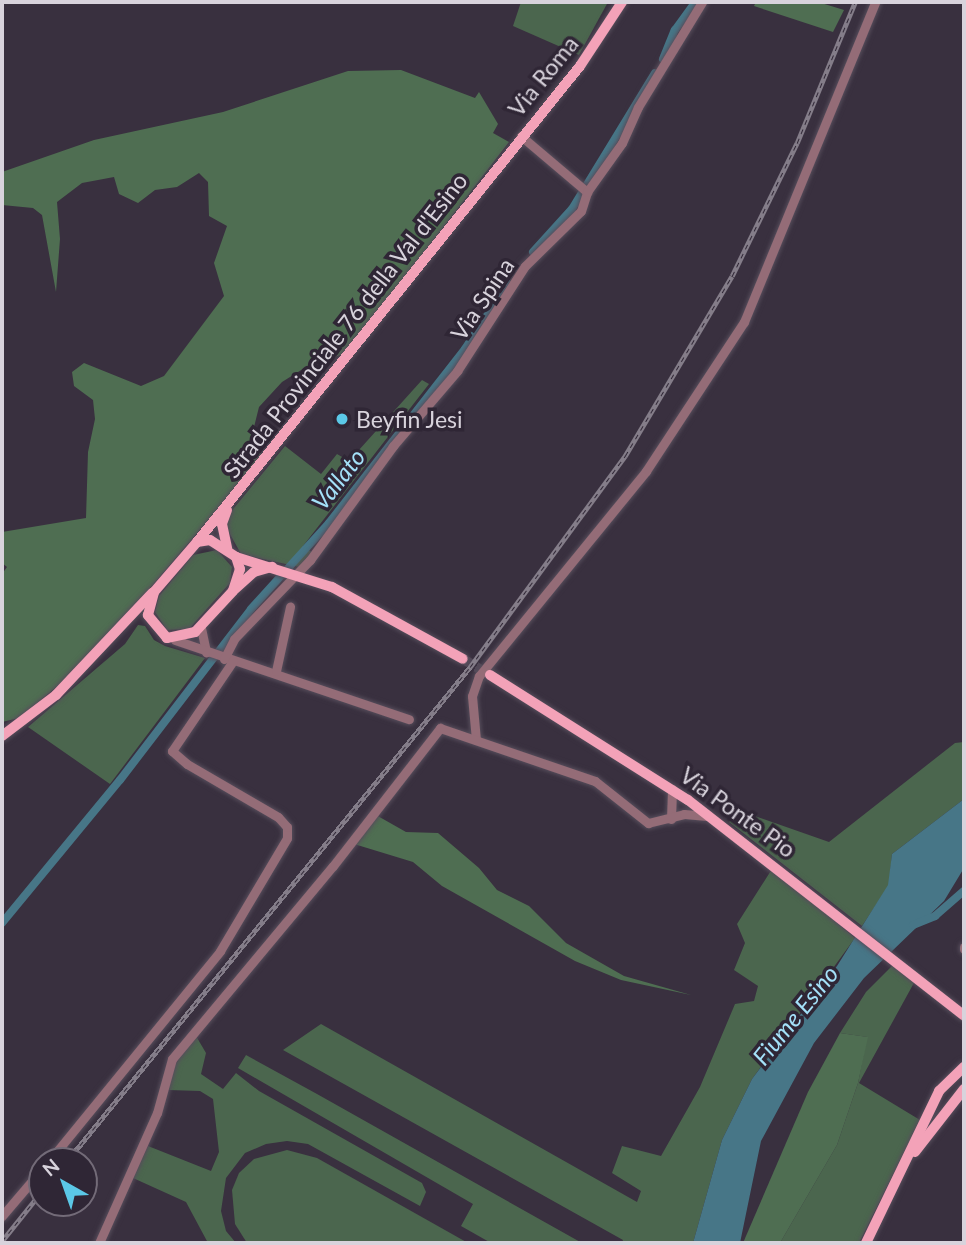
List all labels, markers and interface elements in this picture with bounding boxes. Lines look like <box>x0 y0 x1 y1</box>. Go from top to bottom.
street label: Via Roma <box>502 30 584 122</box>
street label: Strada Provinciale 76 della Val d'Esino <box>217 167 473 483</box>
street label: Via Spina <box>444 253 520 345</box>
place label: Beyfin Jesi <box>356 405 463 433</box>
marker: Beyfin Jesi <box>334 411 350 427</box>
water label: Vallato <box>305 443 371 515</box>
street label: Via Ponte Pio <box>675 761 801 863</box>
water label: Fiume Esino <box>746 959 844 1071</box>
north arrow <box>28 1147 98 1217</box>
text: N <box>37 1154 63 1181</box>

